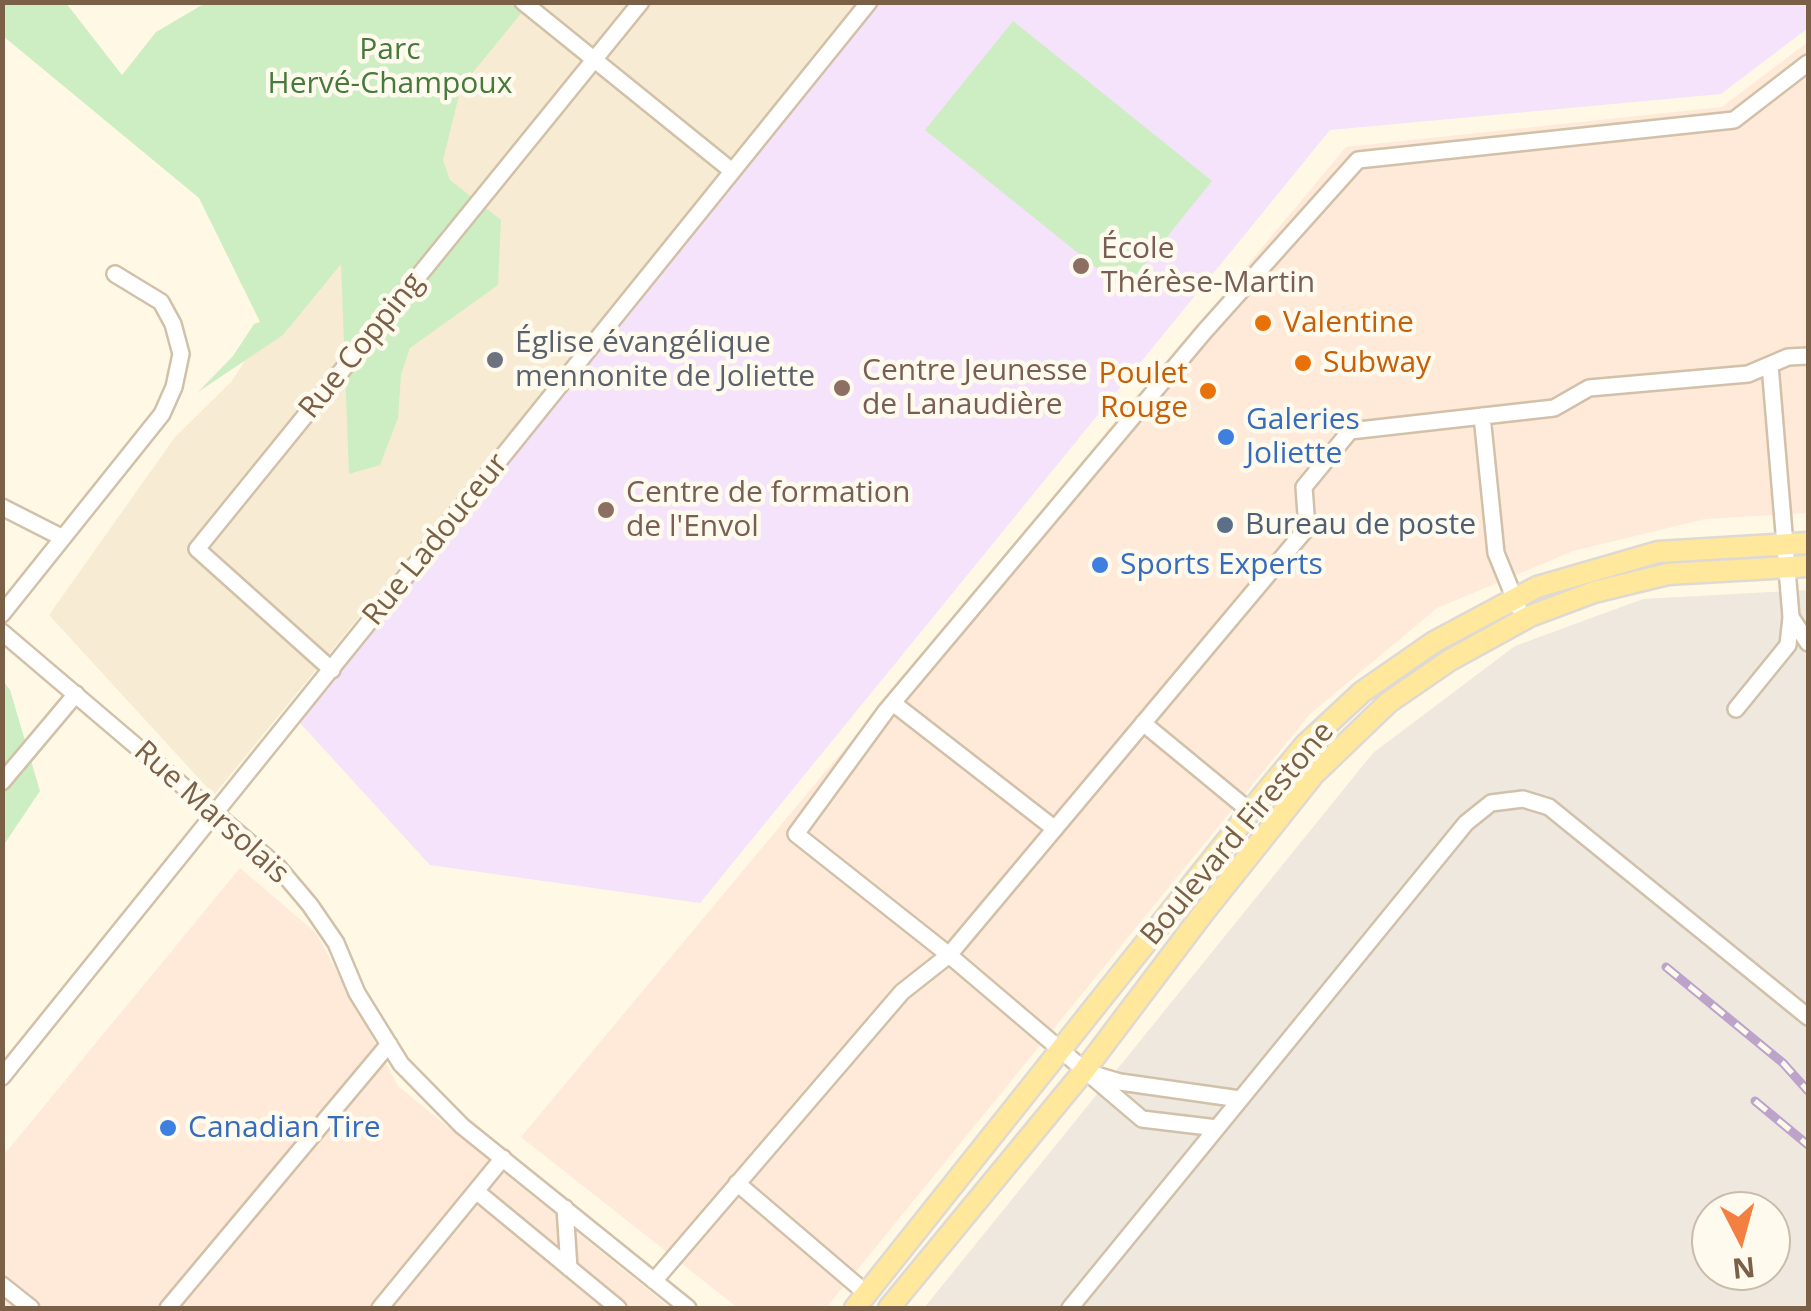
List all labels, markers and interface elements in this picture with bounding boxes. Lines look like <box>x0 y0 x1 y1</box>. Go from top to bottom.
park label: Parc Hervé-Champoux <box>268 32 512 102</box>
place label: École Thérèse-Martin <box>1101 231 1315 302</box>
marker: École Thérèse-Martin <box>1070 255 1092 277</box>
street label: Rue Copping <box>292 266 432 426</box>
place label: Valentine <box>1283 305 1414 341</box>
marker: Valentine <box>1252 312 1274 334</box>
place label: Église évangélique mennonite de Joliette <box>515 325 815 396</box>
place label: Subway <box>1323 345 1431 381</box>
marker: Église évangélique mennonite de Joliette <box>484 349 506 371</box>
marker: Subway <box>1292 352 1314 374</box>
place label: Centre Jeunesse de Lanaudière <box>862 353 1088 424</box>
place label: Poulet Rouge <box>1098 356 1188 426</box>
marker: Centre Jeunesse de Lanaudière <box>831 377 853 399</box>
marker: Poulet Rouge <box>1197 380 1219 402</box>
place label: Galeries Joliette <box>1246 402 1360 472</box>
marker: Galeries Joliette <box>1215 426 1237 448</box>
street label: Rue Ladouceur <box>356 447 516 633</box>
place label: Centre de formation de l'Envol <box>626 475 910 546</box>
marker: Centre de formation de l'Envol <box>595 499 617 521</box>
place label: Bureau de poste <box>1245 507 1476 543</box>
marker: Bureau de poste <box>1214 514 1236 536</box>
place label: Sports Experts <box>1120 547 1323 583</box>
marker: Sports Experts <box>1089 554 1111 576</box>
street label: Boulevard Firestone <box>1134 715 1342 953</box>
street label: Rue Marsolais <box>126 734 296 892</box>
place label: Canadian Tire <box>188 1110 381 1146</box>
marker: Canadian Tire <box>157 1117 179 1139</box>
north arrow <box>1691 1191 1791 1291</box>
text: N <box>1731 1249 1757 1289</box>

